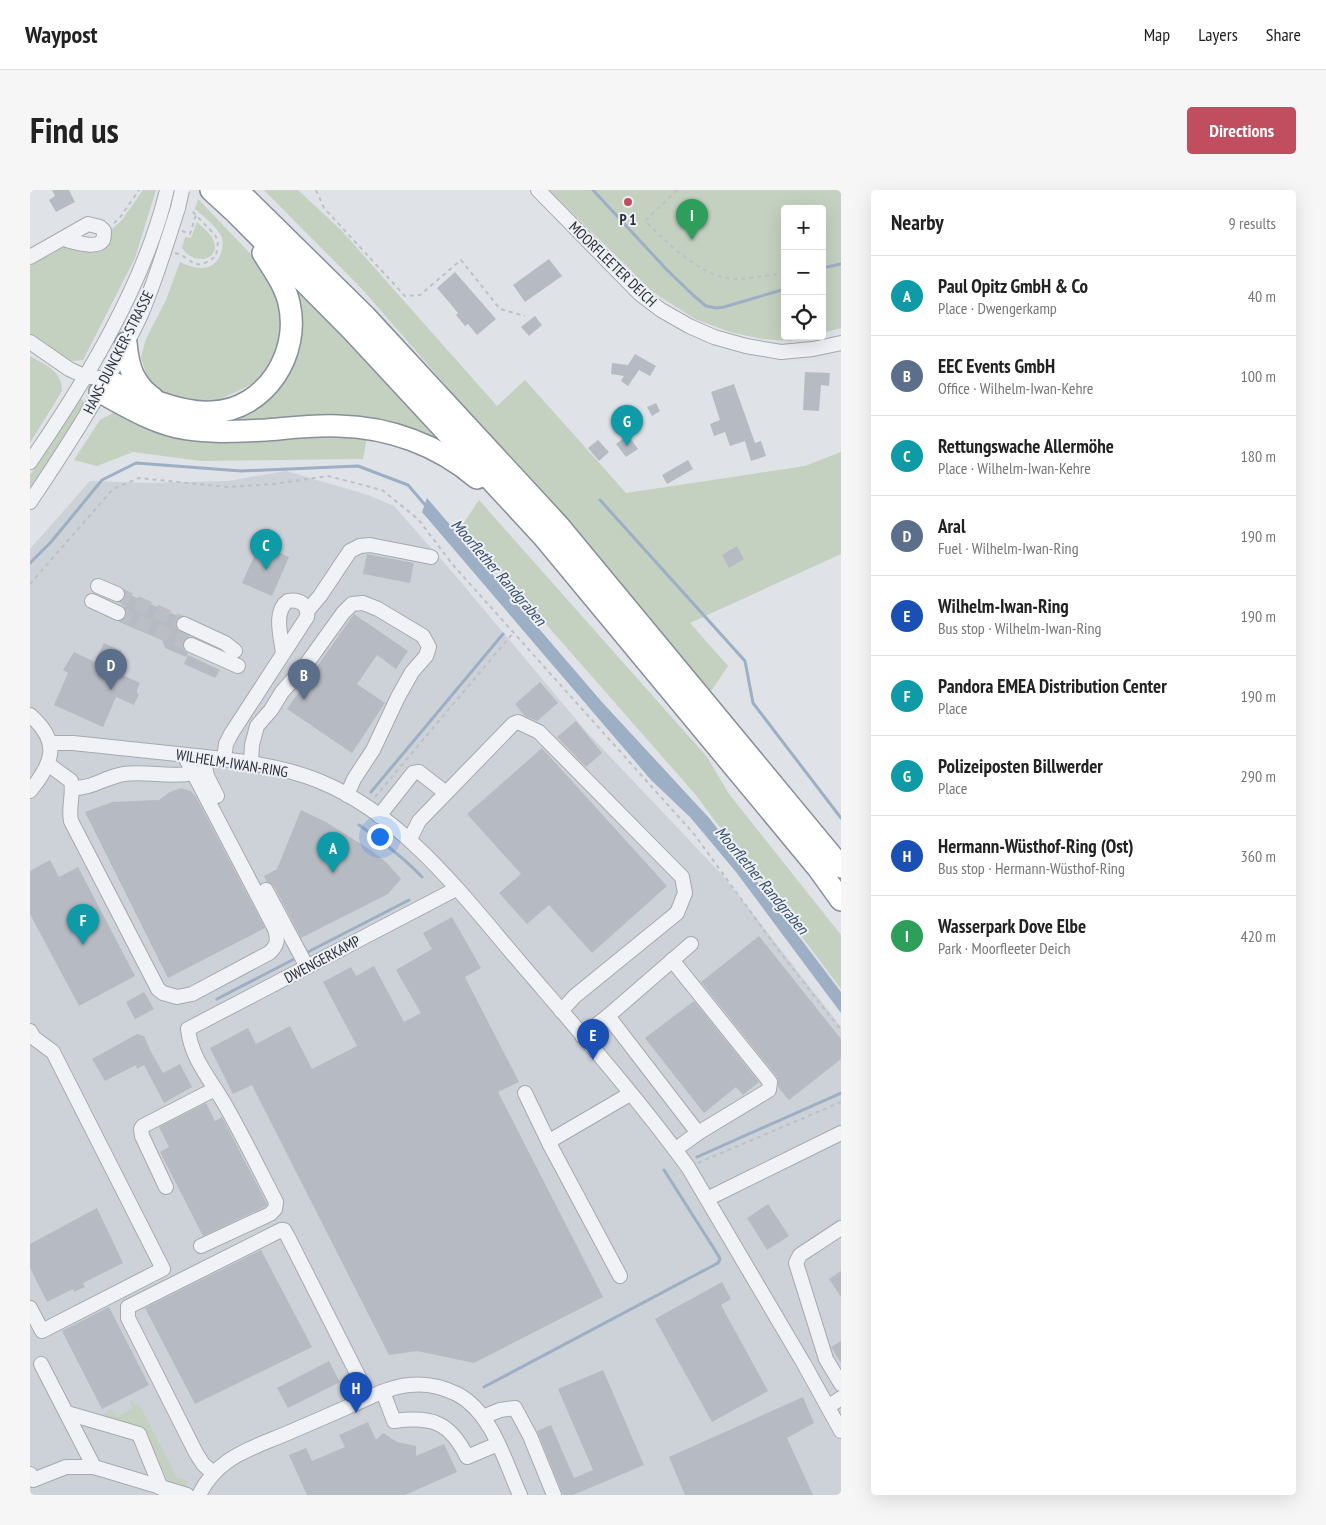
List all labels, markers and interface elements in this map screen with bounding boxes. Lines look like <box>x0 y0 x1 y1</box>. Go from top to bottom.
text: Waypost <box>25 19 98 50</box>
text: Map <box>1144 23 1170 46</box>
text: Layers <box>1198 23 1238 46</box>
text: Share <box>1266 23 1301 46</box>
text: Find us <box>30 107 119 153</box>
button: Directions <box>1187 107 1296 154</box>
marker: P 1 <box>622 196 634 208</box>
pin: I <box>676 199 708 240</box>
map controls <box>781 205 826 340</box>
button: + <box>781 205 826 250</box>
text: Nearby <box>891 209 944 236</box>
place label: P 1 <box>620 210 636 229</box>
text: 9 results <box>1229 213 1276 233</box>
street label: MOORFLEETER DEICH <box>565 217 661 311</box>
button: − <box>781 250 826 295</box>
text: Paul Opitz GmbH & Co <box>938 274 1088 298</box>
text: A <box>903 286 911 306</box>
text: 40 m <box>1248 286 1276 306</box>
street label: HANS-DUNCKER-STRASSE <box>79 287 157 417</box>
button: locate <box>781 295 826 340</box>
text: Place · Dwengerkamp <box>938 298 1057 318</box>
text: EEC Events GmbH <box>938 354 1055 378</box>
text: B <box>903 366 911 386</box>
text: 100 m <box>1241 366 1276 386</box>
text: Office · Wilhelm-Iwan-Kehre <box>938 378 1093 398</box>
pin: G <box>611 405 643 446</box>
text: Rettungswache Allermöhe <box>938 434 1114 458</box>
text: C <box>903 446 911 466</box>
text: 180 m <box>1241 446 1276 466</box>
text: Place · Wilhelm-Iwan-Kehre <box>938 458 1091 478</box>
text: Aral <box>938 514 966 538</box>
water label: Moorflether Randgraben <box>447 515 551 630</box>
text: D <box>903 526 911 546</box>
text: 190 m <box>1241 526 1276 546</box>
pin: C <box>250 529 282 570</box>
text: Fuel · Wilhelm-Iwan-Ring <box>938 538 1079 558</box>
text: Wilhelm-Iwan-Ring <box>938 594 1069 618</box>
text: E <box>904 606 910 626</box>
text: 190 m <box>1241 606 1276 626</box>
text: Bus stop · Wilhelm-Iwan-Ring <box>938 618 1102 638</box>
pin: D <box>95 649 127 690</box>
pin: B <box>288 659 320 700</box>
text: Pandora EMEA Distribution Center <box>938 674 1167 698</box>
text: F <box>904 686 910 706</box>
text: 190 m <box>1241 686 1276 706</box>
text: Place <box>938 698 967 718</box>
street label: WILHELM-IWAN-RING <box>175 745 289 781</box>
text: Polizeiposten Billwerder <box>938 754 1103 778</box>
text: G <box>903 766 911 786</box>
text: 290 m <box>1241 766 1276 786</box>
text: Place <box>938 778 967 798</box>
water label: Moorflether Randgraben <box>711 822 814 939</box>
your location <box>367 824 393 850</box>
pin: A <box>317 832 349 873</box>
text: Hermann-Wüsthof-Ring (Ost) <box>938 834 1133 858</box>
text: H <box>903 846 911 866</box>
text: 360 m <box>1241 846 1276 866</box>
text: Bus stop · Hermann-Wüsthof-Ring <box>938 858 1125 878</box>
pin: F <box>67 904 99 945</box>
text: Wasserpark Dove Elbe <box>938 914 1086 938</box>
text: I <box>905 926 909 946</box>
text: 420 m <box>1241 926 1276 946</box>
street label: DWENGERKAMP <box>281 931 364 987</box>
text: Park · Moorfleeter Deich <box>938 938 1070 958</box>
pin: E <box>577 1019 609 1060</box>
pin: H <box>340 1372 372 1413</box>

